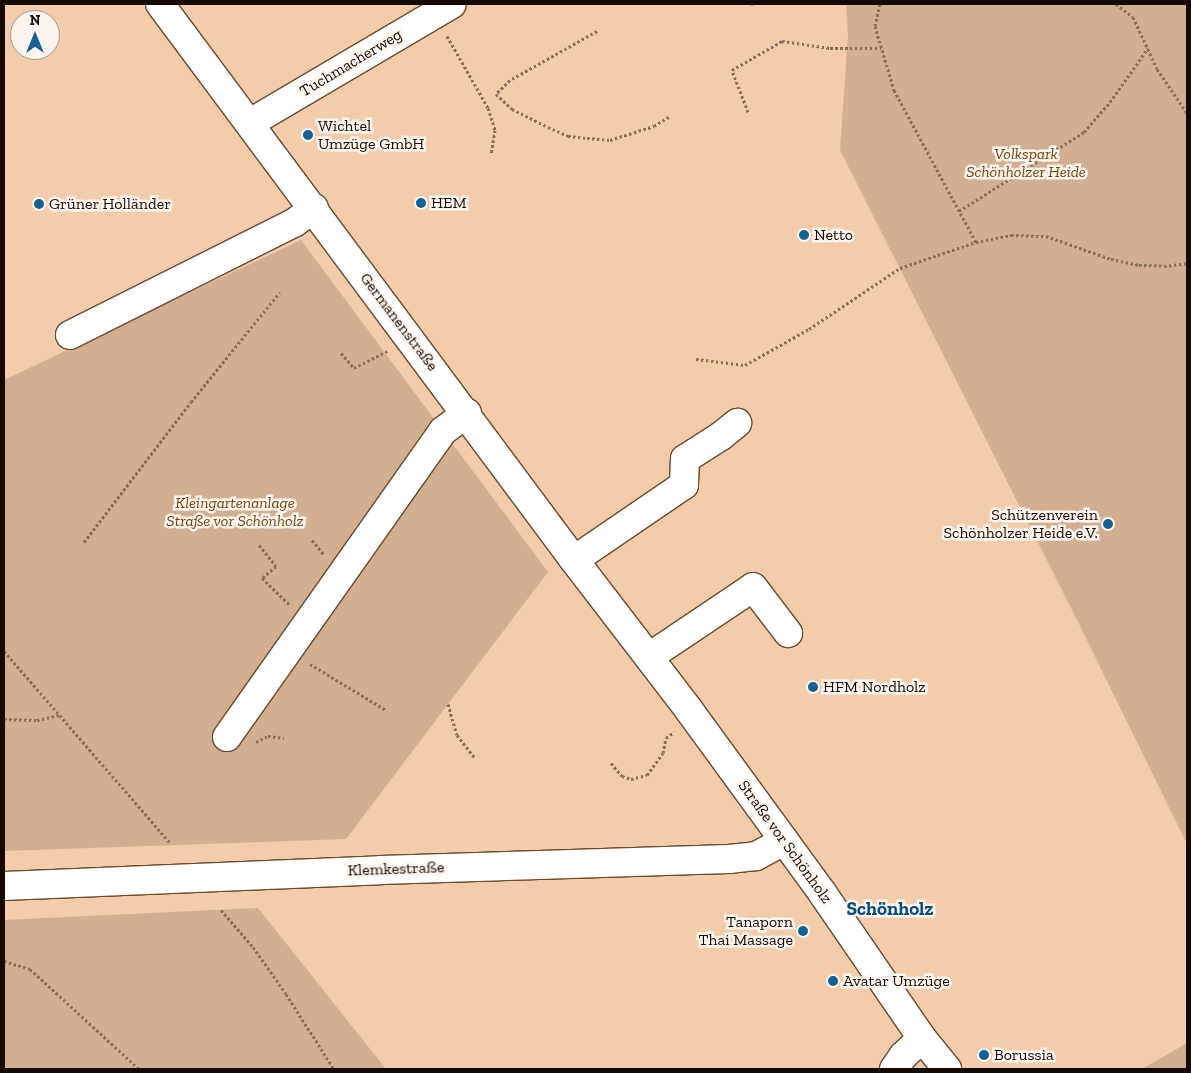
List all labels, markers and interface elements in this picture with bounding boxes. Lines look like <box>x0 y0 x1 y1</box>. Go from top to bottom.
north arrow <box>10 10 60 60</box>
text: N <box>30 12 40 29</box>
street label: Tuchmacherweg <box>296 25 406 101</box>
place label: Wichtel Umzüge GmbH <box>318 116 424 154</box>
marker: Wichtel Umzüge GmbH <box>302 129 314 141</box>
park label: Volkspark Schönholzer Heide <box>966 144 1086 182</box>
place label: HEM <box>431 193 467 213</box>
place label: Grüner Holländer <box>49 194 171 214</box>
marker: HEM <box>415 197 427 209</box>
marker: Grüner Holländer <box>33 198 45 210</box>
place label: Netto <box>814 225 853 245</box>
marker: Netto <box>798 229 810 241</box>
street label: Germanenstraße <box>356 269 442 375</box>
park label: Kleingartenanlage Straße vor Schönholz <box>166 493 304 531</box>
place label: Schützenverein Schönholzer Heide e.V. <box>943 505 1098 543</box>
marker: Schützenverein Schönholzer Heide e.V. <box>1102 518 1114 530</box>
place label: HFM Nordholz <box>823 677 926 697</box>
marker: HFM Nordholz <box>807 681 819 693</box>
street label: Straße vor Schönholz <box>734 776 836 908</box>
street label: Klemkestraße <box>347 858 445 880</box>
district label: Schönholz <box>846 898 934 920</box>
place label: Tanaporn Thai Massage <box>699 912 793 950</box>
marker: Tanaporn Thai Massage <box>797 925 809 937</box>
place label: Avatar Umzüge <box>843 971 950 991</box>
marker: Avatar Umzüge <box>827 975 839 987</box>
place label: Borussia <box>994 1045 1054 1065</box>
marker: Borussia <box>978 1049 990 1061</box>

